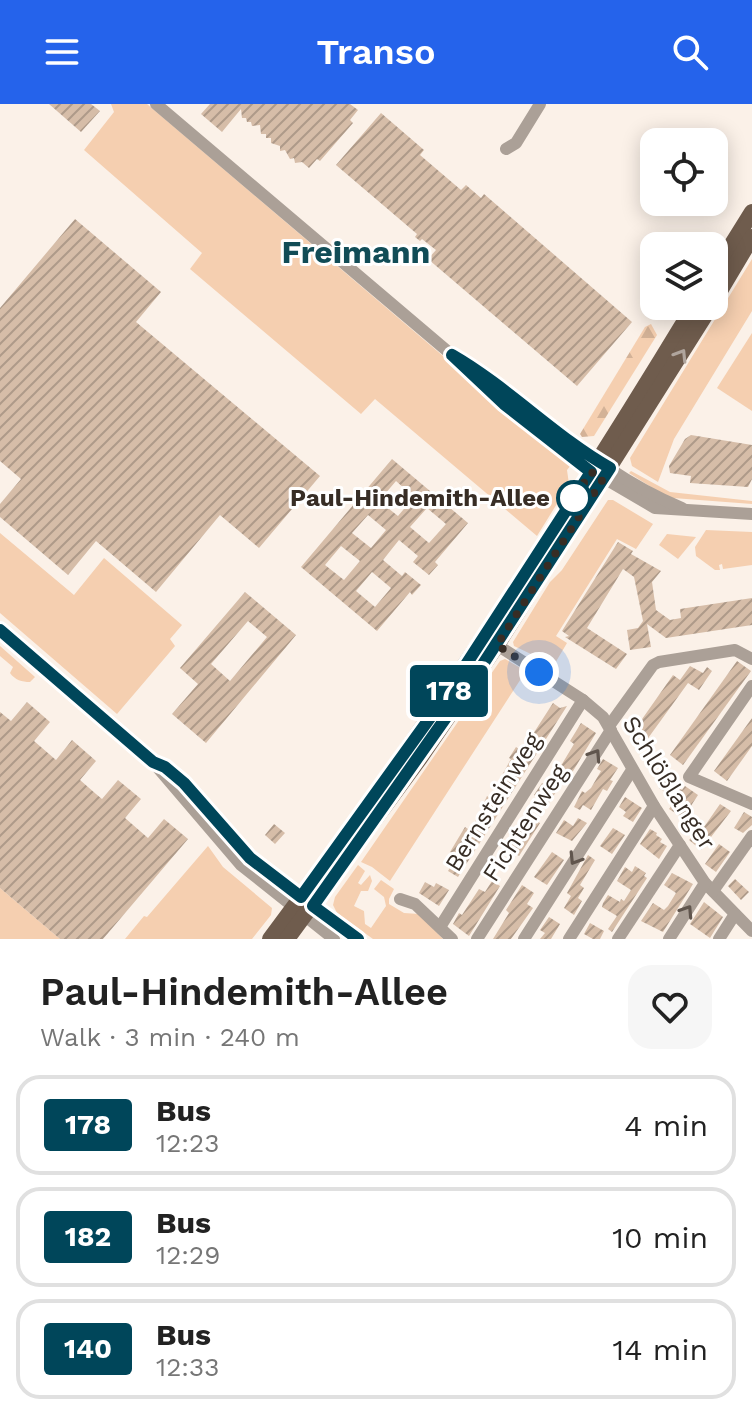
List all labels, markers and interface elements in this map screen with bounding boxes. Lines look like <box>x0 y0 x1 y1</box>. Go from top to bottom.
icon: menu <box>40 30 84 74</box>
icon: search <box>668 30 712 74</box>
text: Transo <box>317 31 435 73</box>
map controls <box>640 128 728 320</box>
button: locate <box>640 128 728 216</box>
button: layers <box>640 232 728 320</box>
district label: Freimann <box>282 233 430 271</box>
one-way arrow <box>672 349 687 364</box>
marker: Paul-Hindemith-Allee <box>557 481 591 515</box>
place label: Paul-Hindemith-Allee <box>290 484 550 512</box>
your location <box>519 652 559 692</box>
line badge: 178 <box>403 665 495 717</box>
text: 178 <box>426 674 472 707</box>
street label: Schlößlanger <box>617 711 721 855</box>
street label: Bernsteinweg <box>439 727 547 876</box>
one-way arrow <box>585 750 600 764</box>
street label: Fichtenweg <box>477 759 573 887</box>
one-way arrow <box>570 850 585 865</box>
one-way arrow <box>678 905 693 920</box>
button: heart <box>628 965 712 1049</box>
text: Paul-Hindemith-Allee <box>40 970 448 1014</box>
text: Walk · 3 min · 240 m <box>40 1022 300 1052</box>
text: Bus <box>156 1093 211 1128</box>
text: 178 <box>65 1108 111 1141</box>
text: 4 min <box>624 1108 708 1143</box>
text: 12:23 <box>156 1128 219 1158</box>
text: Bus <box>156 1205 211 1240</box>
text: 182 <box>65 1220 111 1253</box>
text: 10 min <box>612 1220 708 1255</box>
text: 12:29 <box>156 1240 220 1270</box>
text: Bus <box>156 1317 211 1352</box>
text: 140 <box>64 1332 112 1365</box>
text: 14 min <box>613 1332 708 1367</box>
text: 12:33 <box>156 1352 219 1382</box>

